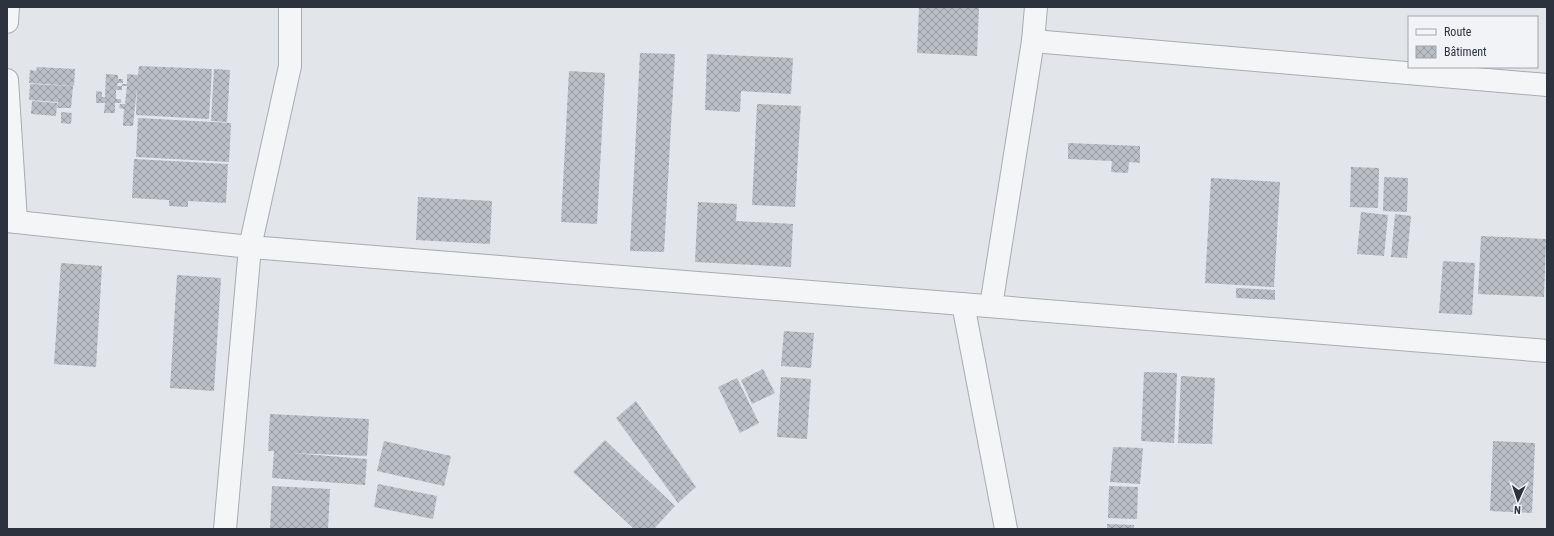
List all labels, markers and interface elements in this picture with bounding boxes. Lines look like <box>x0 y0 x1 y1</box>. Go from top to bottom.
legend <box>1408 16 1538 68</box>
text: Route <box>1444 25 1472 39</box>
text: Bâtiment <box>1444 45 1487 59</box>
north arrow <box>1498 480 1538 520</box>
text: N <box>1514 503 1521 516</box>

